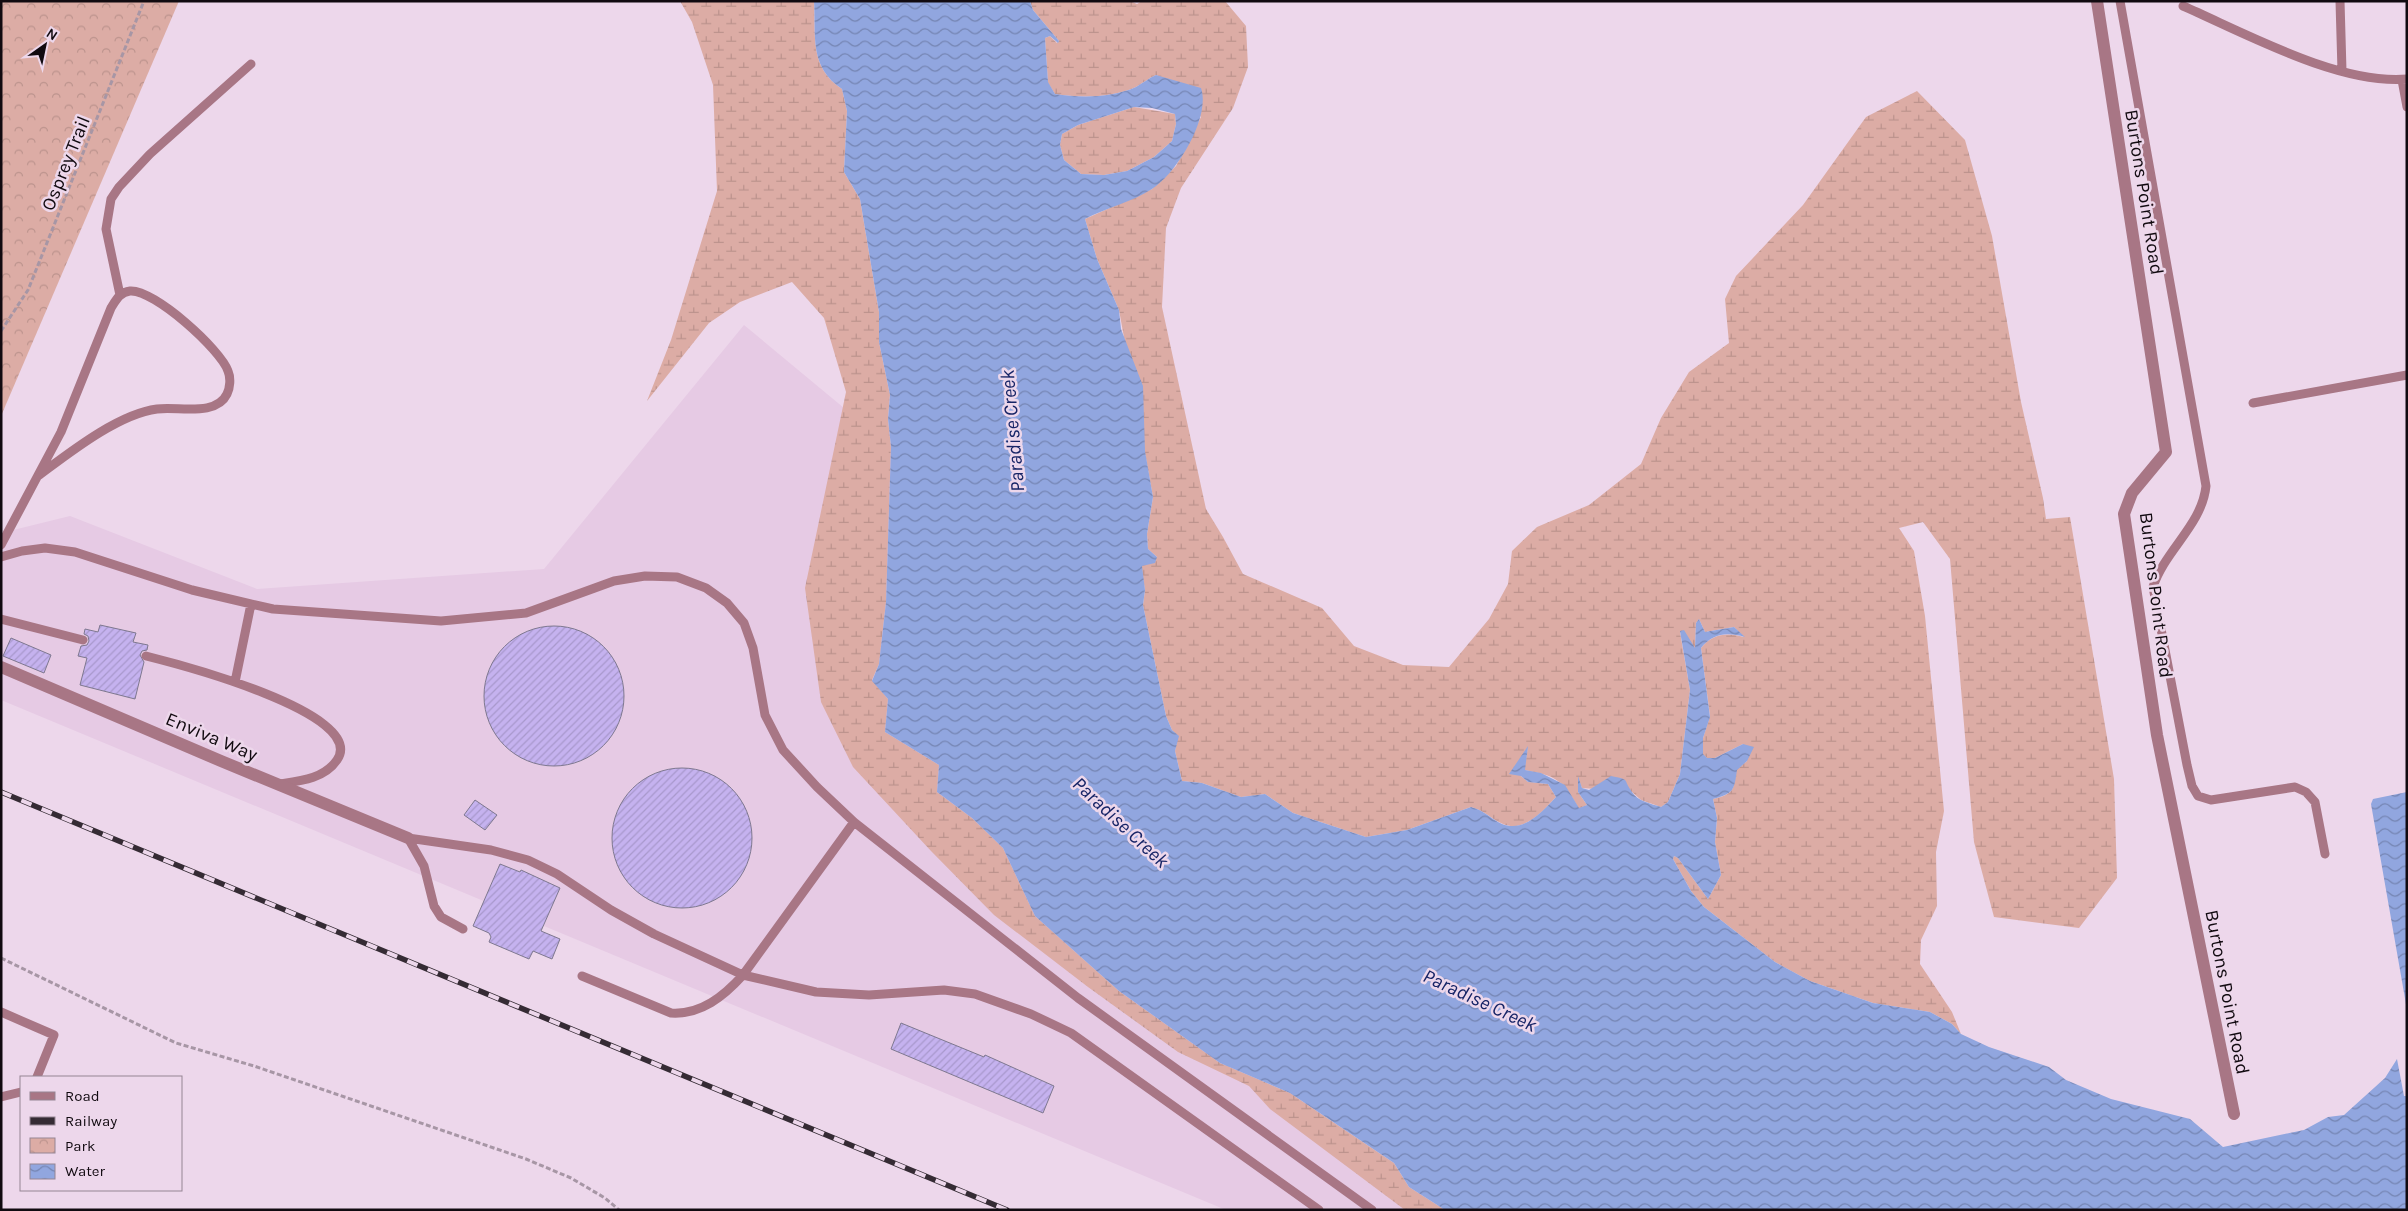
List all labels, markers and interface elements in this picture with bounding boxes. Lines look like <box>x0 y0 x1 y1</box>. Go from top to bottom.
north arrow <box>20 20 70 70</box>
text: N <box>43 25 61 44</box>
street label: Burtons Point Road <box>2120 108 2168 276</box>
street label: Osprey Trail <box>37 113 95 214</box>
water label: Paradise Creek <box>996 368 1029 493</box>
street label: Burtons Point Road <box>2135 511 2177 679</box>
street label: Enviva Way <box>162 708 261 766</box>
water label: Paradise Creek <box>1068 772 1174 873</box>
street label: Burtons Point Road <box>2200 908 2254 1076</box>
water label: Paradise Creek <box>1419 964 1541 1037</box>
legend <box>20 1076 182 1191</box>
text: Road <box>65 1087 100 1105</box>
text: Railway <box>65 1112 117 1130</box>
text: Park <box>65 1137 95 1155</box>
text: Water <box>65 1162 106 1180</box>

